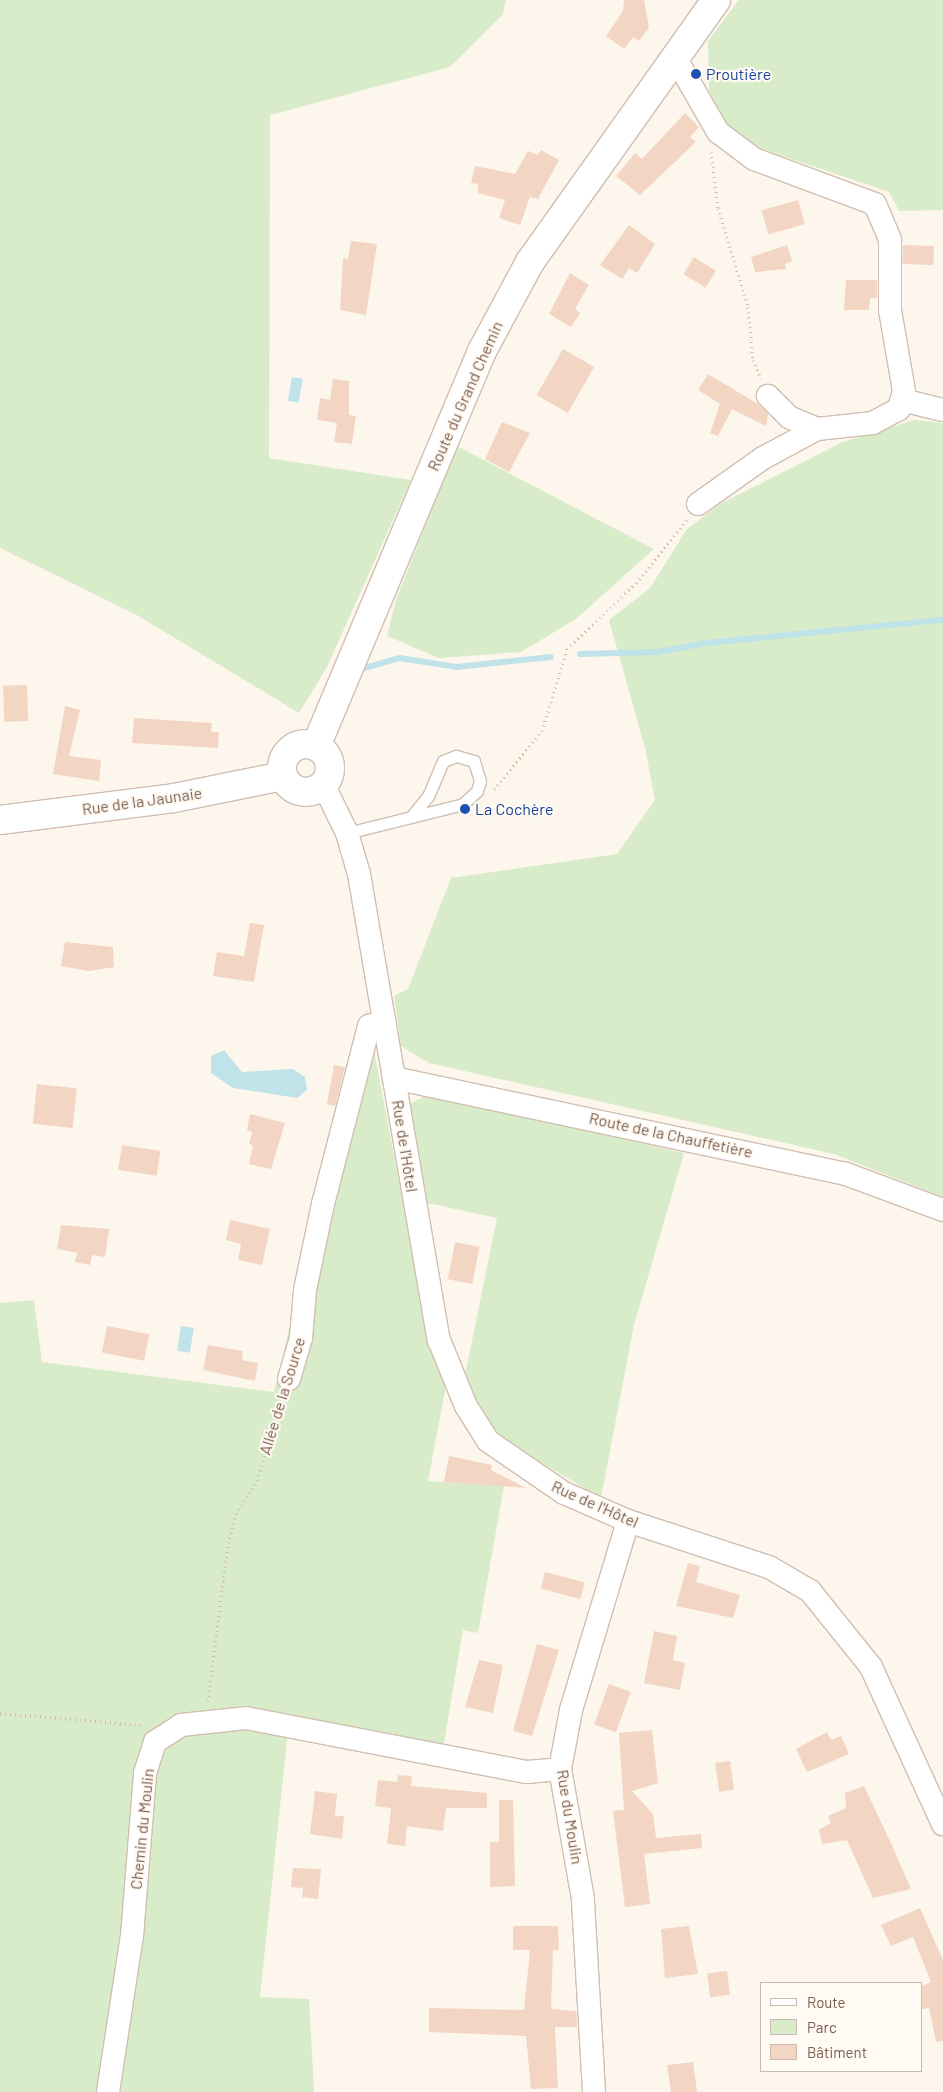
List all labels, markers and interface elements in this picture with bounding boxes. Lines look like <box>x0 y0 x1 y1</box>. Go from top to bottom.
place label: Proutière <box>706 64 771 84</box>
marker: Proutière <box>690 68 702 80</box>
street label: Route du Grand Chemin <box>423 318 507 474</box>
street label: Rue de la Jaunaie <box>81 783 203 819</box>
place label: La Cochère <box>475 799 554 819</box>
marker: La Cochère <box>459 803 471 815</box>
street label: Rue de l'Hôtel <box>388 1099 422 1193</box>
street label: Route de la Chauffetière <box>587 1108 755 1162</box>
street label: Allée de la Source <box>255 1335 309 1457</box>
street label: Rue de l'Hôtel <box>549 1476 641 1532</box>
street label: Chemin du Moulin <box>126 1768 158 1890</box>
street label: Rue du Moulin <box>553 1768 587 1866</box>
legend <box>760 1982 923 2072</box>
text: Route <box>807 1993 846 2011</box>
text: Parc <box>807 2018 837 2036</box>
text: Bâtiment <box>807 2043 867 2061</box>

